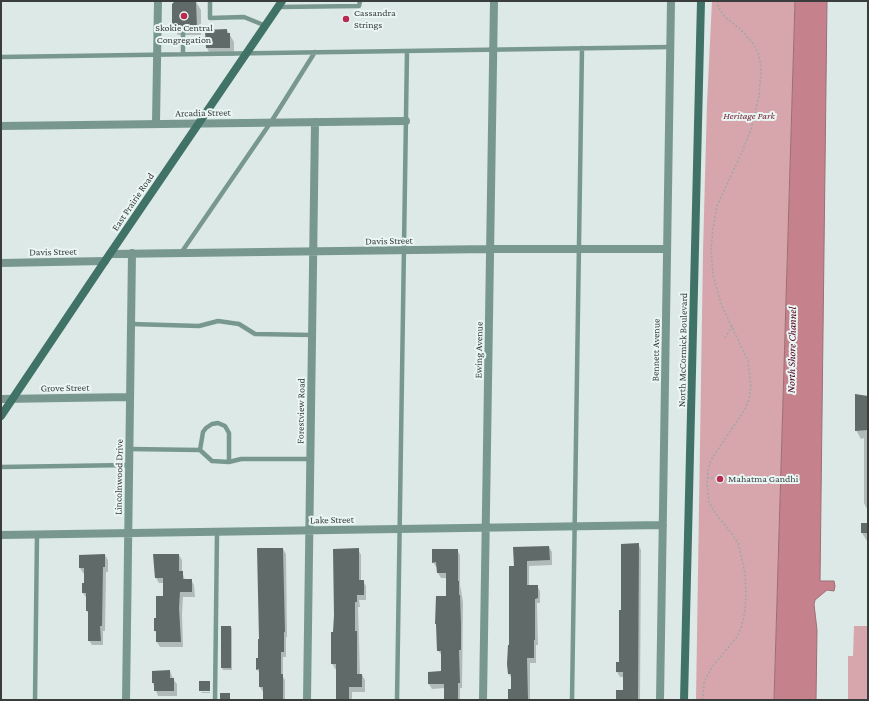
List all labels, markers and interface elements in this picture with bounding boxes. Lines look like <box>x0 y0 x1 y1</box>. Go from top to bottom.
place label: Cassandra Strings <box>354 7 396 30</box>
marker: Skokie Central Congregation <box>179 11 189 21</box>
marker: Cassandra Strings <box>341 14 351 24</box>
place label: Skokie Central Congregation <box>155 22 213 46</box>
street label: Arcadia Street <box>175 107 231 119</box>
park label: Heritage Park <box>723 110 775 122</box>
street label: East Prairie Road <box>109 171 157 233</box>
street label: Davis Street <box>365 235 413 247</box>
street label: Davis Street <box>29 246 77 258</box>
street label: North McCormick Boulevard <box>676 293 690 407</box>
water label: North Shore Channel <box>785 307 799 393</box>
street label: Bennett Avenue <box>649 318 663 382</box>
street label: Ewing Avenue <box>473 322 485 378</box>
street label: Forestview Road <box>294 378 308 444</box>
street label: Grove Street <box>40 382 90 394</box>
street label: Lincolnwood Drive <box>112 439 126 515</box>
place label: Mahatma Gandhi <box>728 473 798 485</box>
marker: Mahatma Gandhi <box>715 474 725 484</box>
street label: Lake Street <box>310 514 354 526</box>

